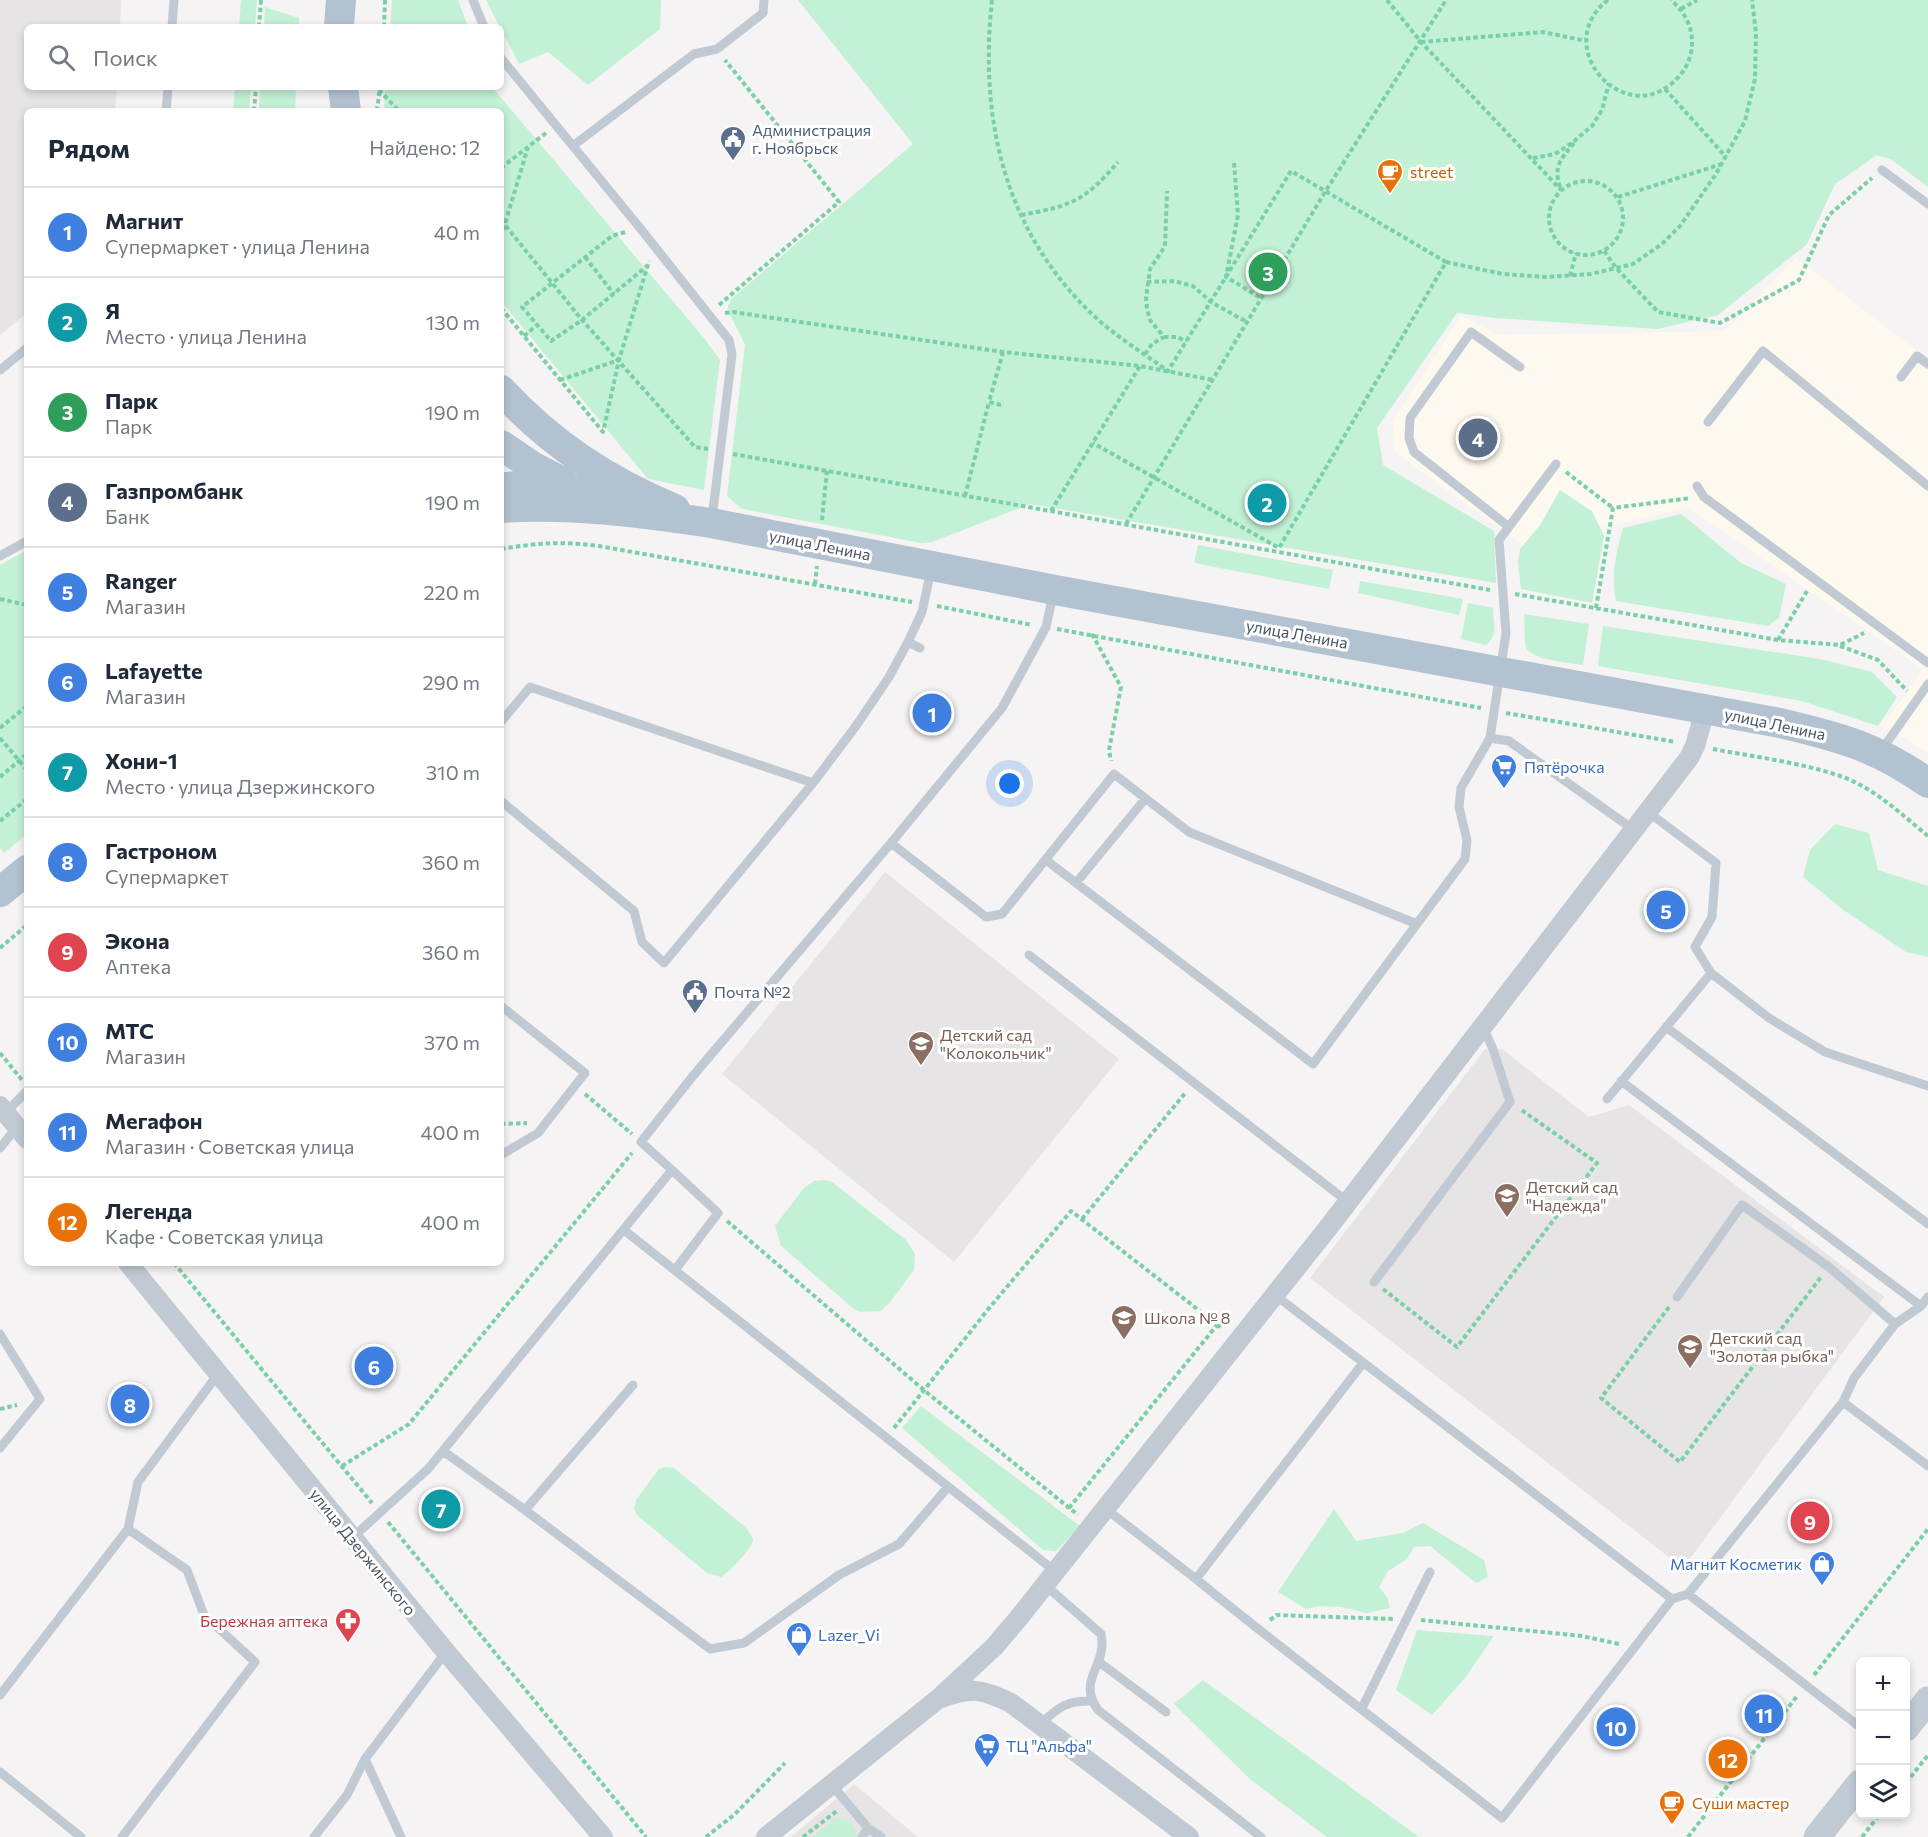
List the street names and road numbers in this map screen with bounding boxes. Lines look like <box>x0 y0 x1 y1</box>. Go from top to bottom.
street label: улица Ленина <box>768 525 872 564</box>
street label: улица Ленина <box>1245 615 1349 652</box>
street label: улица Ленина <box>1723 704 1827 744</box>
street label: улица Дзержинского <box>306 1484 420 1619</box>

